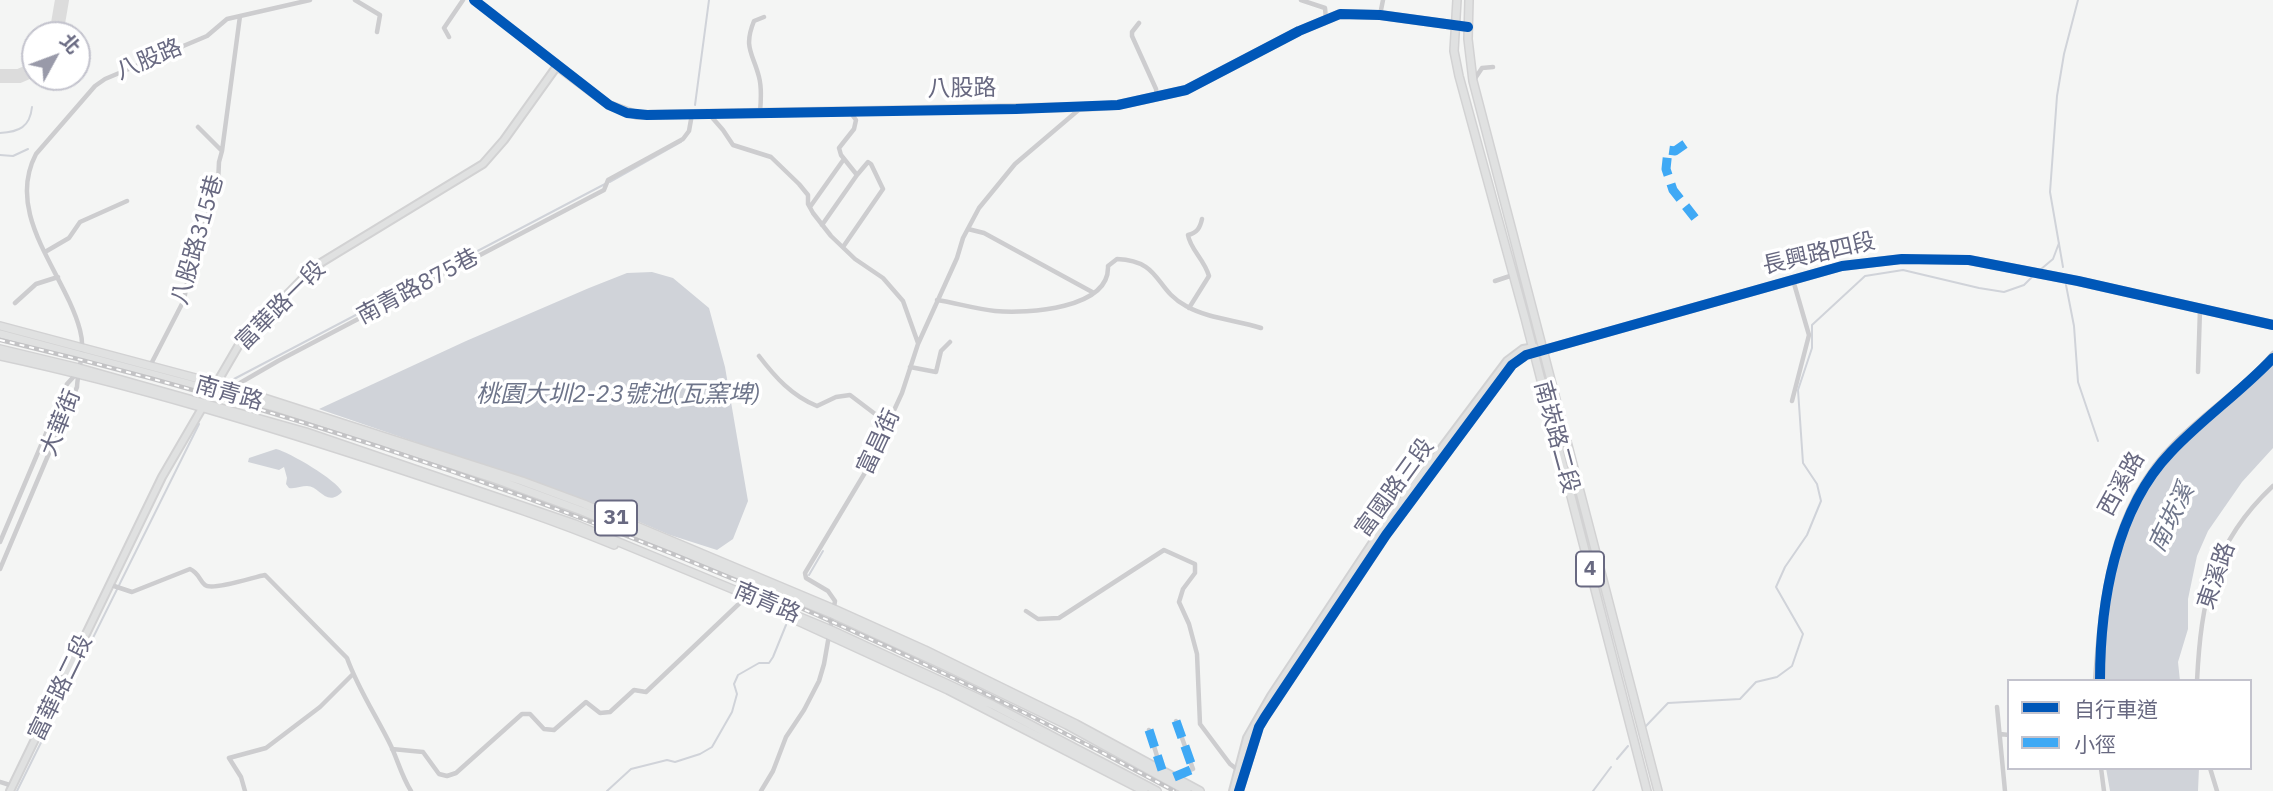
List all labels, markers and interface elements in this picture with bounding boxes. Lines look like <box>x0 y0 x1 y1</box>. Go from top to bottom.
north arrow <box>21 21 91 91</box>
text: 北 <box>55 28 86 59</box>
street label: 八股路 <box>112 34 186 86</box>
street label: 八股路 <box>927 75 997 103</box>
street label: 八股路315巷 <box>166 172 230 308</box>
street label: 長興路四段 <box>1760 228 1878 280</box>
street label: 南青路875巷 <box>353 244 483 330</box>
street label: 富華路一段 <box>231 256 331 356</box>
street label: 南青路 <box>192 371 266 417</box>
street label: 南崁路二段 <box>1528 378 1584 496</box>
water label: 桃園大圳2-23號池(瓦窯埤) <box>476 381 760 409</box>
street label: 大華街 <box>35 386 87 460</box>
street label: 富昌街 <box>852 405 906 479</box>
street label: 富國路三段 <box>1350 433 1440 543</box>
street label: 西溪路 <box>2093 447 2151 521</box>
water label: 南崁溪 <box>2143 479 2201 557</box>
road number: 31 <box>595 500 637 536</box>
street label: 東溪路 <box>2193 539 2241 613</box>
road number: 4 <box>1576 552 1604 586</box>
street label: 南青路 <box>730 577 804 629</box>
street label: 富華路二段 <box>23 630 99 746</box>
legend <box>2007 679 2252 770</box>
text: 自行車道 <box>2074 695 2158 723</box>
text: 小徑 <box>2074 730 2116 758</box>

